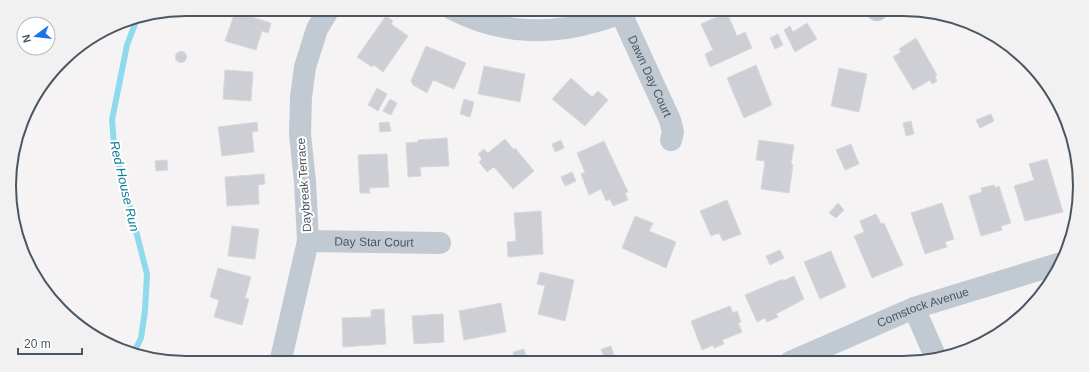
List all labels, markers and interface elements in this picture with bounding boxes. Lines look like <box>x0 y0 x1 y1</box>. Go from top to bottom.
north arrow <box>16 16 56 56</box>
text: N <box>20 33 33 44</box>
street label: Dawn Day Court <box>625 33 675 120</box>
street label: Daybreak Terrace <box>294 137 314 233</box>
water label: Red House Run <box>107 139 142 233</box>
street label: Day Star Court <box>334 234 414 250</box>
street label: Comstock Avenue <box>875 285 971 330</box>
scale bar <box>18 330 82 356</box>
text: 20 m <box>24 337 51 351</box>

